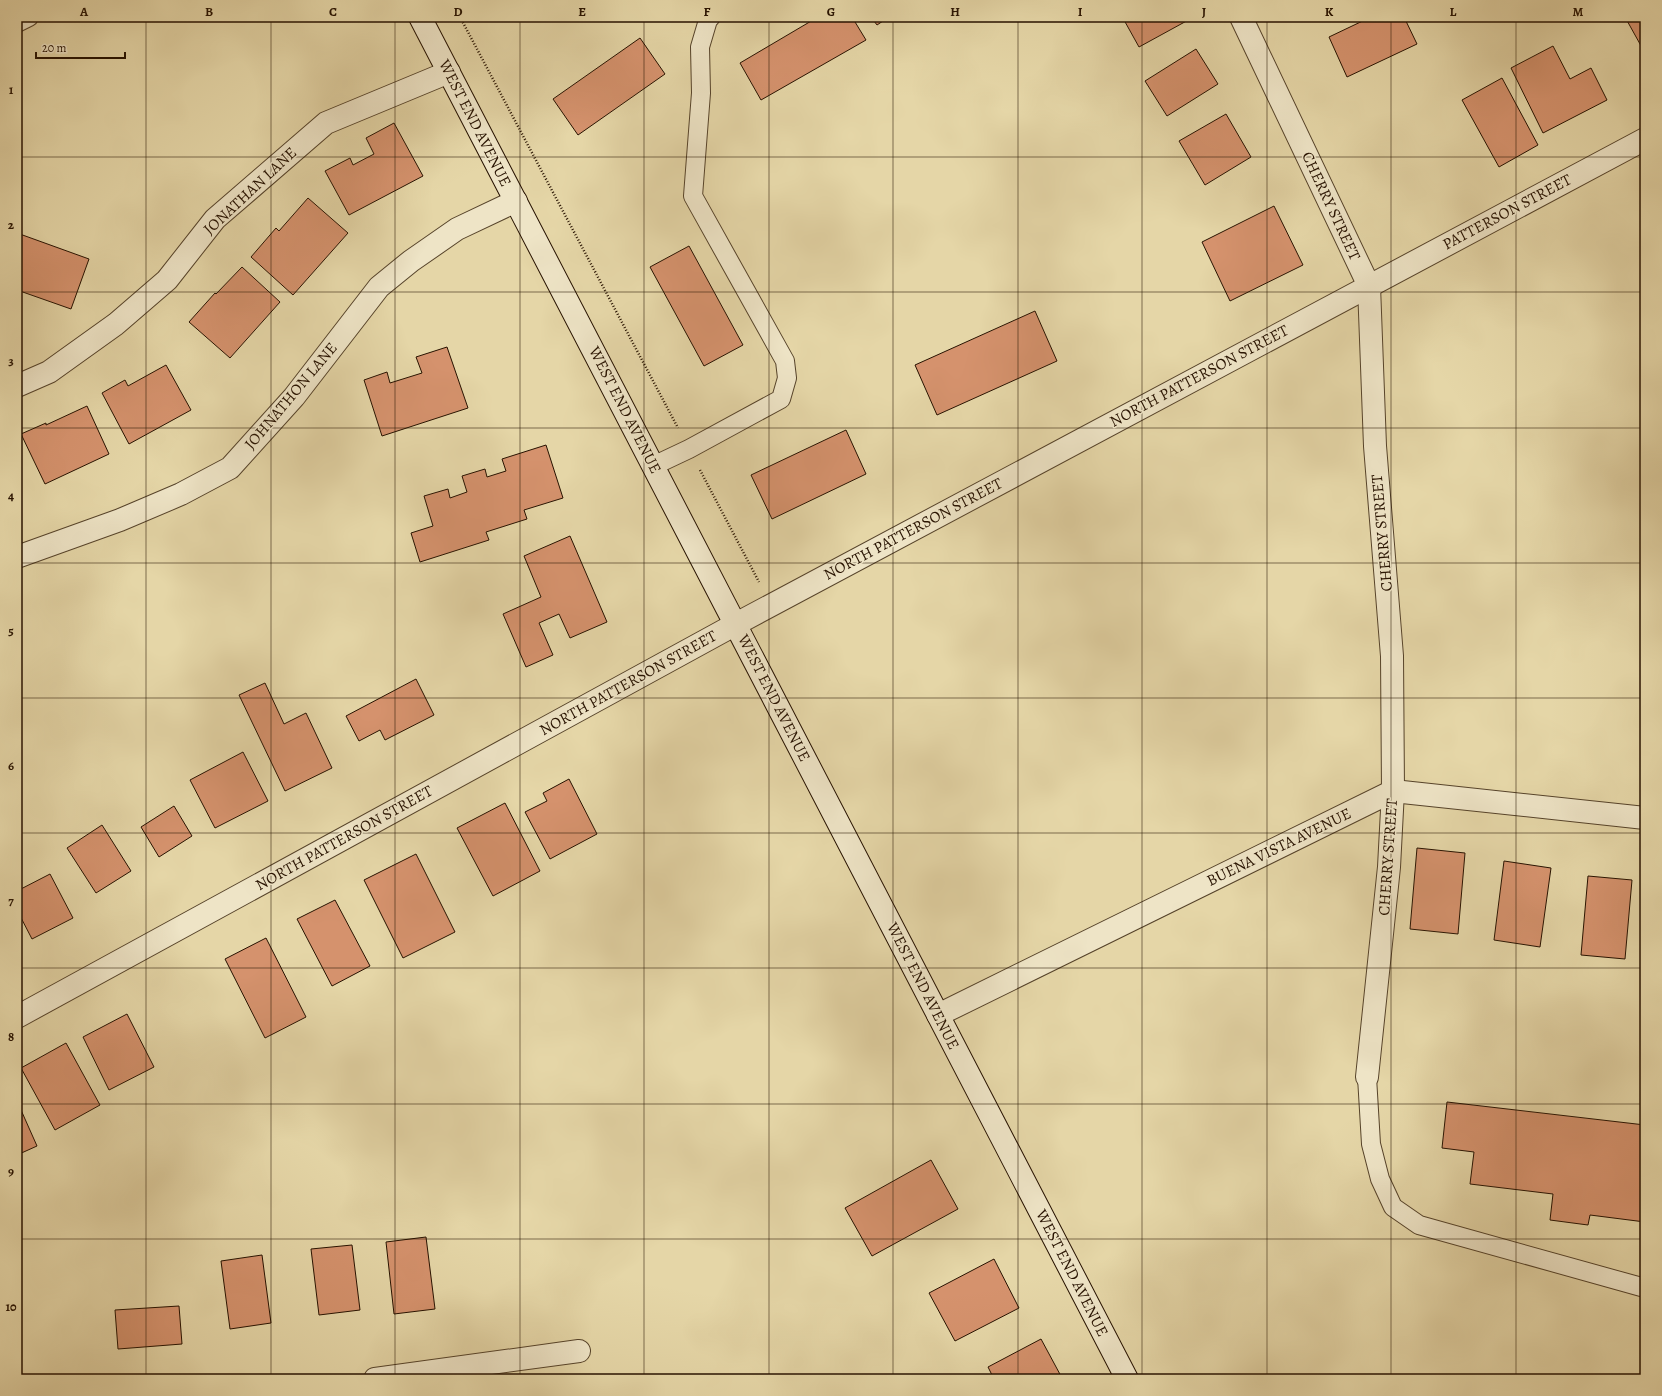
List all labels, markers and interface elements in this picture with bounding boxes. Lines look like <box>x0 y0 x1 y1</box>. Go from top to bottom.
text: A <box>79 3 89 20</box>
text: B <box>205 3 213 20</box>
text: C <box>329 3 337 20</box>
text: D <box>453 3 463 20</box>
text: E <box>578 3 586 20</box>
text: F <box>704 3 711 20</box>
text: G <box>827 3 835 20</box>
text: H <box>950 3 960 20</box>
text: I <box>1078 3 1083 20</box>
text: J <box>1202 3 1206 20</box>
text: K <box>1325 3 1334 20</box>
text: L <box>1450 3 1457 20</box>
text: M <box>1573 3 1584 20</box>
scale bar <box>36 34 125 60</box>
text: 20 m <box>42 40 66 56</box>
street label: WEST END AVENUE <box>433 55 517 190</box>
text: 1 <box>9 81 14 98</box>
street label: JONATHAN LANE <box>199 142 301 240</box>
street label: CHERRY STREET <box>1296 148 1366 264</box>
street label: PATTERSON STREET <box>1439 169 1576 255</box>
text: 2 <box>8 216 15 233</box>
street label: NORTH PATTERSON STREET <box>1106 319 1292 433</box>
street label: JOHNATHON LANE <box>239 338 343 454</box>
street label: WEST END AVENUE <box>583 342 667 477</box>
text: 3 <box>8 352 14 369</box>
street label: NORTH PATTERSON STREET <box>820 472 1006 586</box>
street label: CHERRY STREET <box>1366 473 1398 592</box>
text: 4 <box>8 487 14 504</box>
text: 5 <box>8 622 14 639</box>
street label: NORTH PATTERSON STREET <box>535 625 721 741</box>
street label: WEST END AVENUE <box>732 630 816 765</box>
text: 6 <box>8 757 14 774</box>
street label: NORTH PATTERSON STREET <box>251 780 437 896</box>
street label: CHERRY STREET <box>1373 797 1403 916</box>
street label: BUENA VISTA AVENUE <box>1203 802 1355 892</box>
text: 7 <box>8 892 14 909</box>
street label: WEST END AVENUE <box>881 918 965 1053</box>
text: 8 <box>8 1028 14 1045</box>
text: 9 <box>8 1163 14 1180</box>
street label: WEST END AVENUE <box>1030 1205 1114 1340</box>
text: 10 <box>5 1298 17 1315</box>

